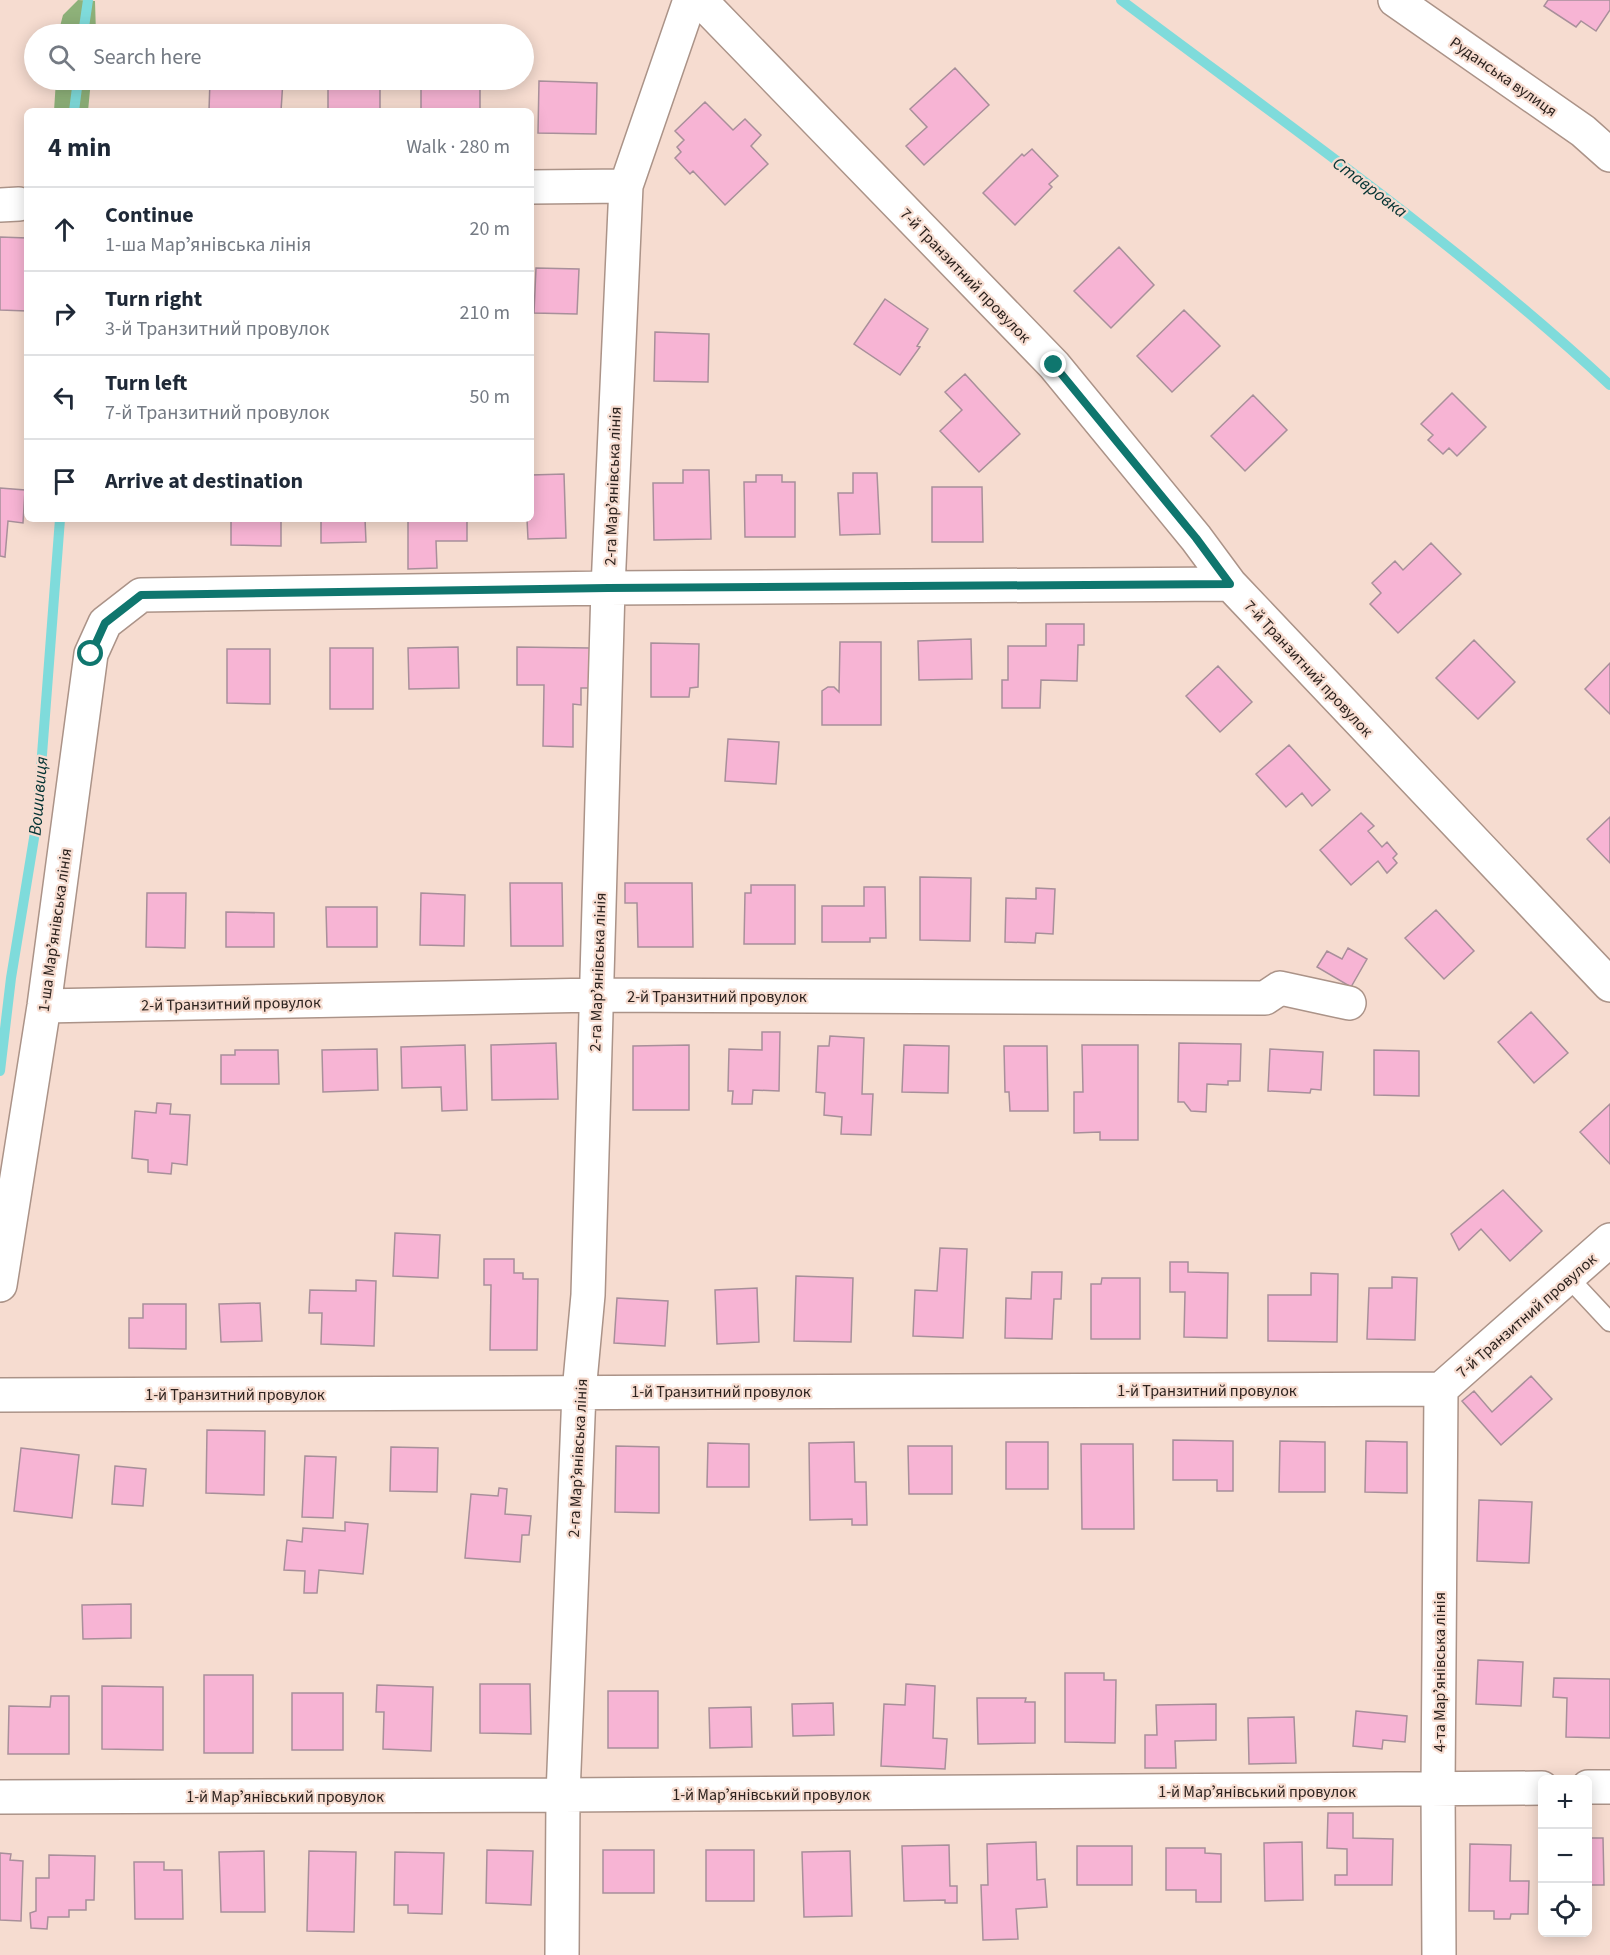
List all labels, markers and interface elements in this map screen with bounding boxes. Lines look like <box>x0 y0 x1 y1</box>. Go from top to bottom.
search box <box>24 24 534 90</box>
street label: Руданська вулиця <box>1445 32 1561 122</box>
icon: search <box>45 41 78 74</box>
text: Search here <box>93 41 201 73</box>
text: 4 min <box>48 129 111 166</box>
text: Walk · 280 m <box>406 133 510 161</box>
water label: Ставровка <box>1327 151 1413 224</box>
text: Continue <box>105 199 194 231</box>
street label: 7-й Транзитний провулок <box>895 203 1036 348</box>
icon: ahead <box>48 213 81 246</box>
text: 20 m <box>470 215 510 243</box>
text: 1-ша Марʼянівська лінія <box>105 231 311 259</box>
text: Turn right <box>105 283 202 315</box>
icon: right <box>48 297 81 330</box>
text: 210 m <box>460 299 510 327</box>
text: 3-й Транзитний провулок <box>105 315 330 343</box>
route end <box>1040 351 1066 377</box>
text: Turn left <box>105 367 187 399</box>
icon: left <box>48 381 81 414</box>
text: 50 m <box>470 383 510 411</box>
text: 7-й Транзитний провулок <box>105 399 330 427</box>
street label: 2-га Марʼянівська лінія <box>599 406 627 566</box>
icon: arrive <box>48 465 81 498</box>
text: Arrive at destination <box>105 465 303 497</box>
street label: 7-й Транзитний провулок <box>1239 596 1378 742</box>
route start <box>77 640 103 666</box>
water label: Вошивиця <box>23 755 54 837</box>
street label: 1-ша Марʼянівська лінія <box>33 847 77 1013</box>
street label: 2-га Марʼянівська лінія <box>584 892 612 1052</box>
street label: 2-й Транзитний провулок <box>627 986 807 1008</box>
street label: 2-й Транзитний провулок <box>141 991 321 1017</box>
street label: 7-й Транзитний провулок <box>1452 1248 1602 1383</box>
street label: 2-га Марʼянівська лінія <box>563 1378 593 1538</box>
street label: 1-й Транзитний провулок <box>1117 1380 1297 1402</box>
street label: 1-й Транзитний провулок <box>631 1381 811 1403</box>
street label: 1-й Транзитний провулок <box>145 1384 325 1406</box>
street label: 4-та Марʼянівська лінія <box>1429 1592 1451 1752</box>
map controls <box>1538 1775 1592 1937</box>
button: + <box>1538 1775 1592 1829</box>
street label: 1-й Марʼянівський провулок <box>1158 1781 1356 1803</box>
street label: 1-й Марʼянівський провулок <box>672 1784 870 1806</box>
street label: 1-й Марʼянівський провулок <box>186 1786 384 1808</box>
button: − <box>1538 1829 1592 1883</box>
button: locate <box>1538 1883 1592 1937</box>

